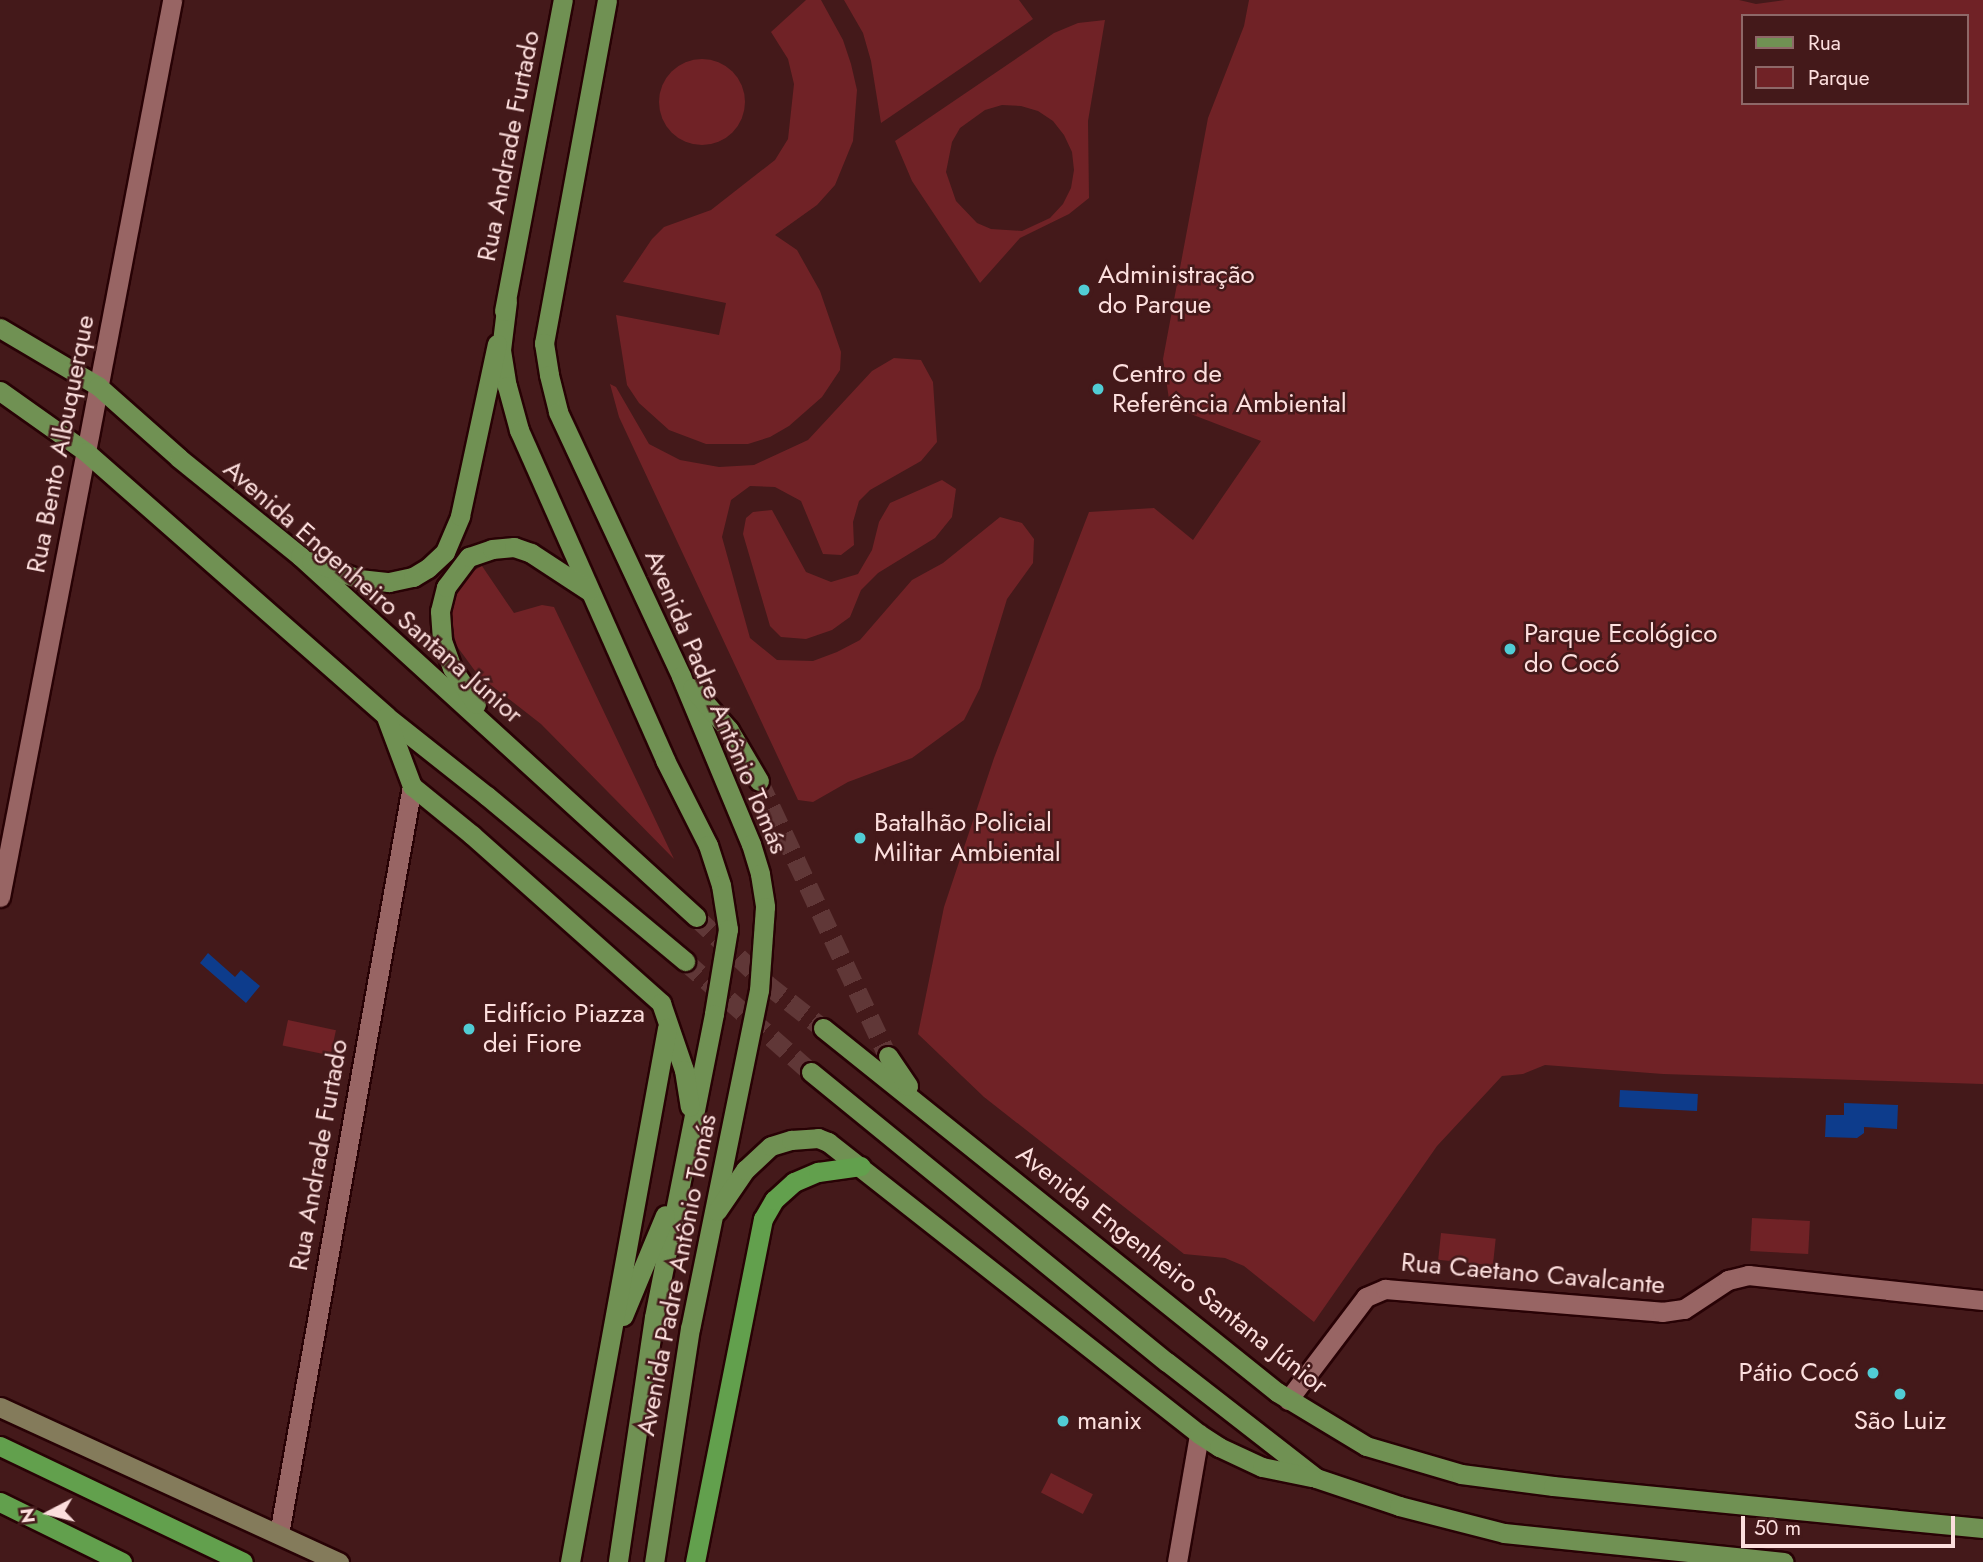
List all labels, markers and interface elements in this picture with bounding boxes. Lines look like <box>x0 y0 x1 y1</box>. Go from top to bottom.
legend <box>1742 14 1969 105</box>
street label: Rua Andrade Furtado <box>471 28 547 264</box>
text: Rua <box>1808 28 1841 58</box>
text: Parque <box>1808 63 1870 93</box>
place label: Administração do Parque <box>1098 259 1255 320</box>
marker: Administração do Parque <box>1076 282 1092 298</box>
street label: Rua Bento Albuquerque <box>21 312 101 576</box>
place label: Centro de Referência Ambiental <box>1112 358 1347 420</box>
marker: Centro de Referência Ambiental <box>1090 381 1106 397</box>
street label: Avenida Engenheiro Santana Júnior <box>217 453 529 731</box>
street label: Avenida Padre Antônio Tomás <box>638 545 794 859</box>
place label: Parque Ecológico do Cocó <box>1524 618 1717 680</box>
marker: Parque Ecológico do Cocó <box>1502 641 1518 657</box>
place label: Batalhão Policial Militar Ambiental <box>874 807 1061 868</box>
marker: Batalhão Policial Militar Ambiental <box>852 830 868 846</box>
place label: Edifício Piazza dei Fiore <box>483 998 645 1060</box>
marker: Edifício Piazza dei Fiore <box>461 1021 477 1037</box>
street label: Rua Andrade Furtado <box>283 1037 355 1273</box>
street label: Avenida Padre Antônio Tomás <box>630 1112 724 1438</box>
street label: Avenida Engenheiro Santana Júnior <box>1010 1139 1334 1401</box>
street label: Rua Caetano Cavalcante <box>1400 1247 1666 1301</box>
place label: Pátio Cocó <box>1739 1357 1859 1389</box>
marker: Pátio Cocó <box>1865 1365 1881 1381</box>
marker: São Luiz <box>1892 1386 1908 1402</box>
place label: manix <box>1077 1405 1141 1437</box>
place label: São Luiz <box>1854 1405 1946 1437</box>
marker: manix <box>1055 1413 1071 1429</box>
north arrow <box>14 1478 84 1548</box>
scale bar <box>1745 1502 1958 1546</box>
text: N <box>13 1506 42 1525</box>
text: 50 m <box>1754 1513 1801 1543</box>

